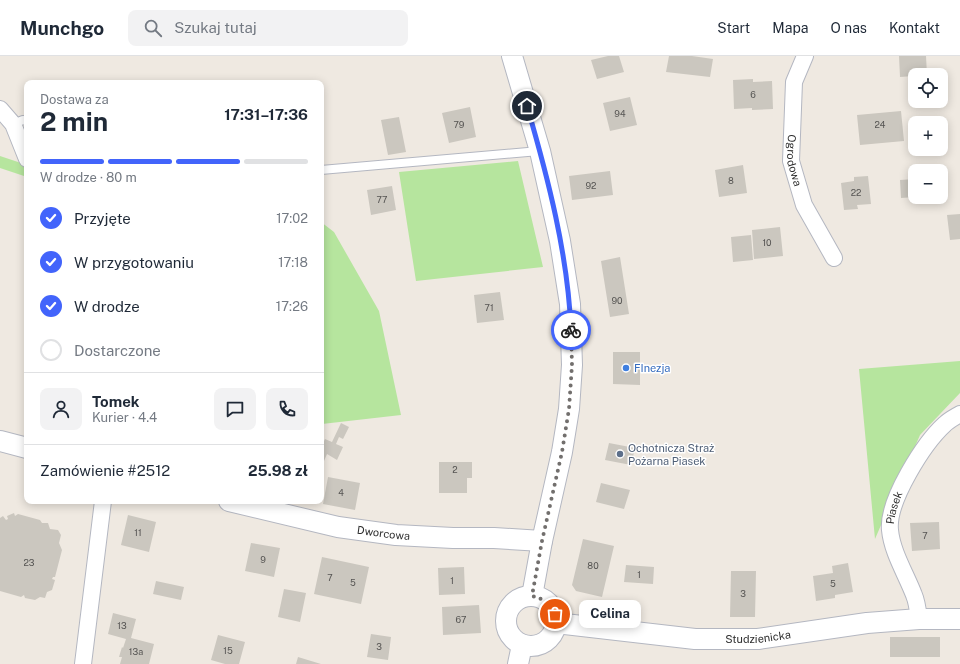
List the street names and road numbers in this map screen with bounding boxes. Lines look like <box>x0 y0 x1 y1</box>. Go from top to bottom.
street label: Ogrodowa <box>785 134 804 188</box>
street label: Piasek <box>884 490 905 525</box>
street label: Dworcowa <box>356 524 410 542</box>
street label: Studzienicka <box>725 628 791 645</box>

